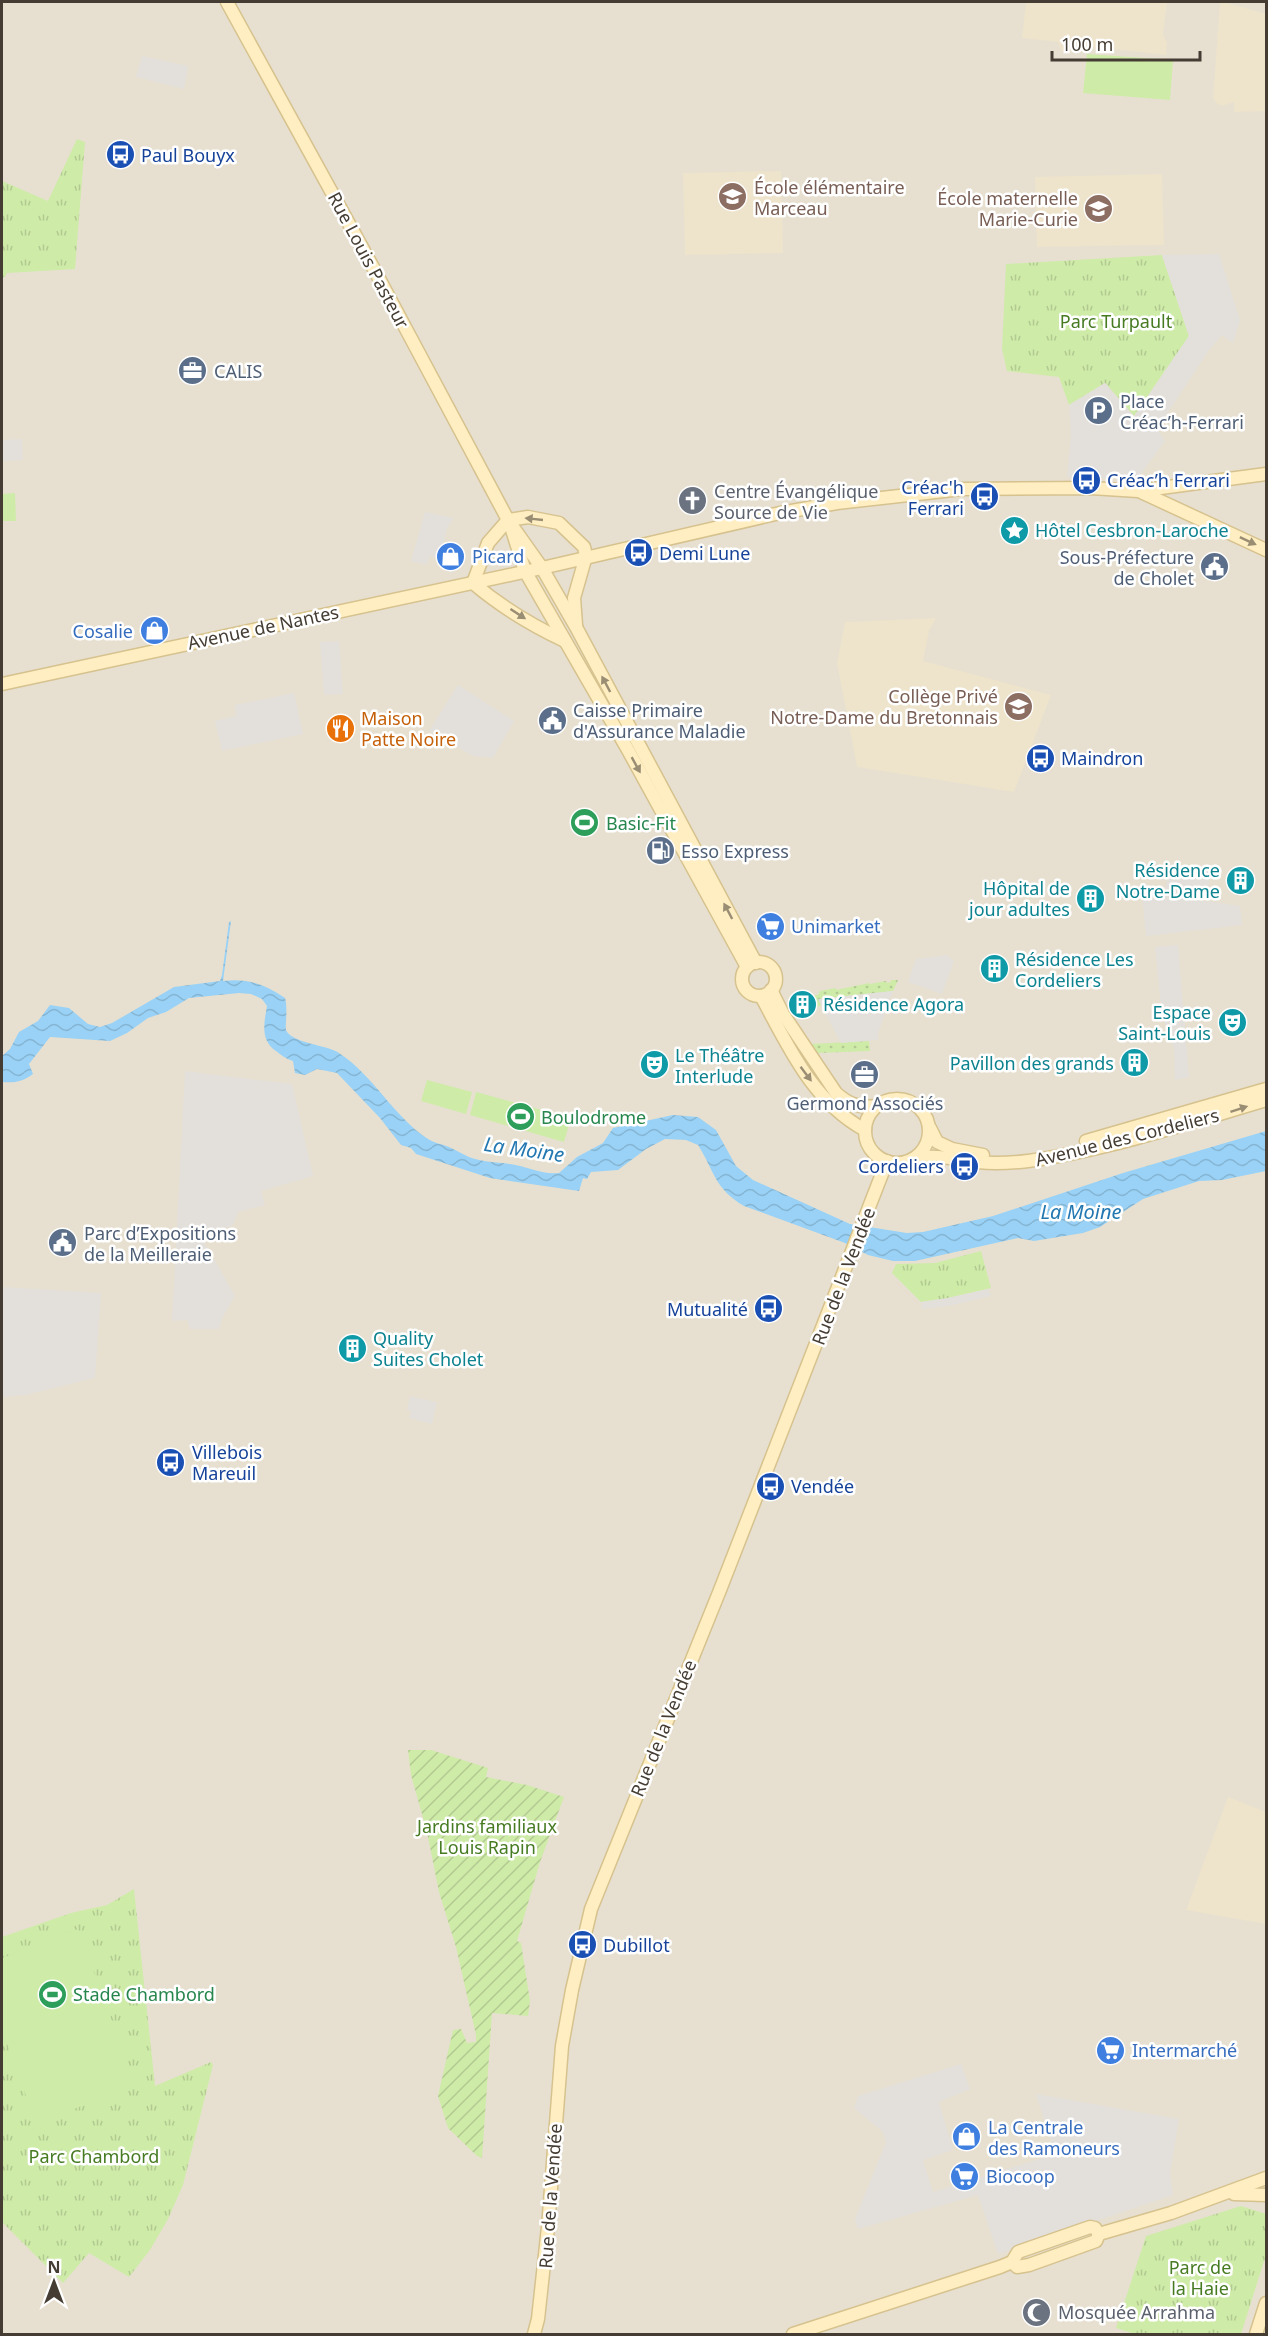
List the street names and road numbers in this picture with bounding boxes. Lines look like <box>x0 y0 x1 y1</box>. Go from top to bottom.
street label: Rue Louis Pasteur <box>323 188 415 333</box>
street label: Avenue de Nantes <box>185 599 341 655</box>
street label: Avenue des Cordeliers <box>1033 1103 1221 1171</box>
street label: Rue de la Vendée <box>806 1204 880 1348</box>
street label: Rue de la Vendée <box>625 1656 701 1800</box>
street label: Rue de la Vendée <box>533 2123 567 2269</box>

